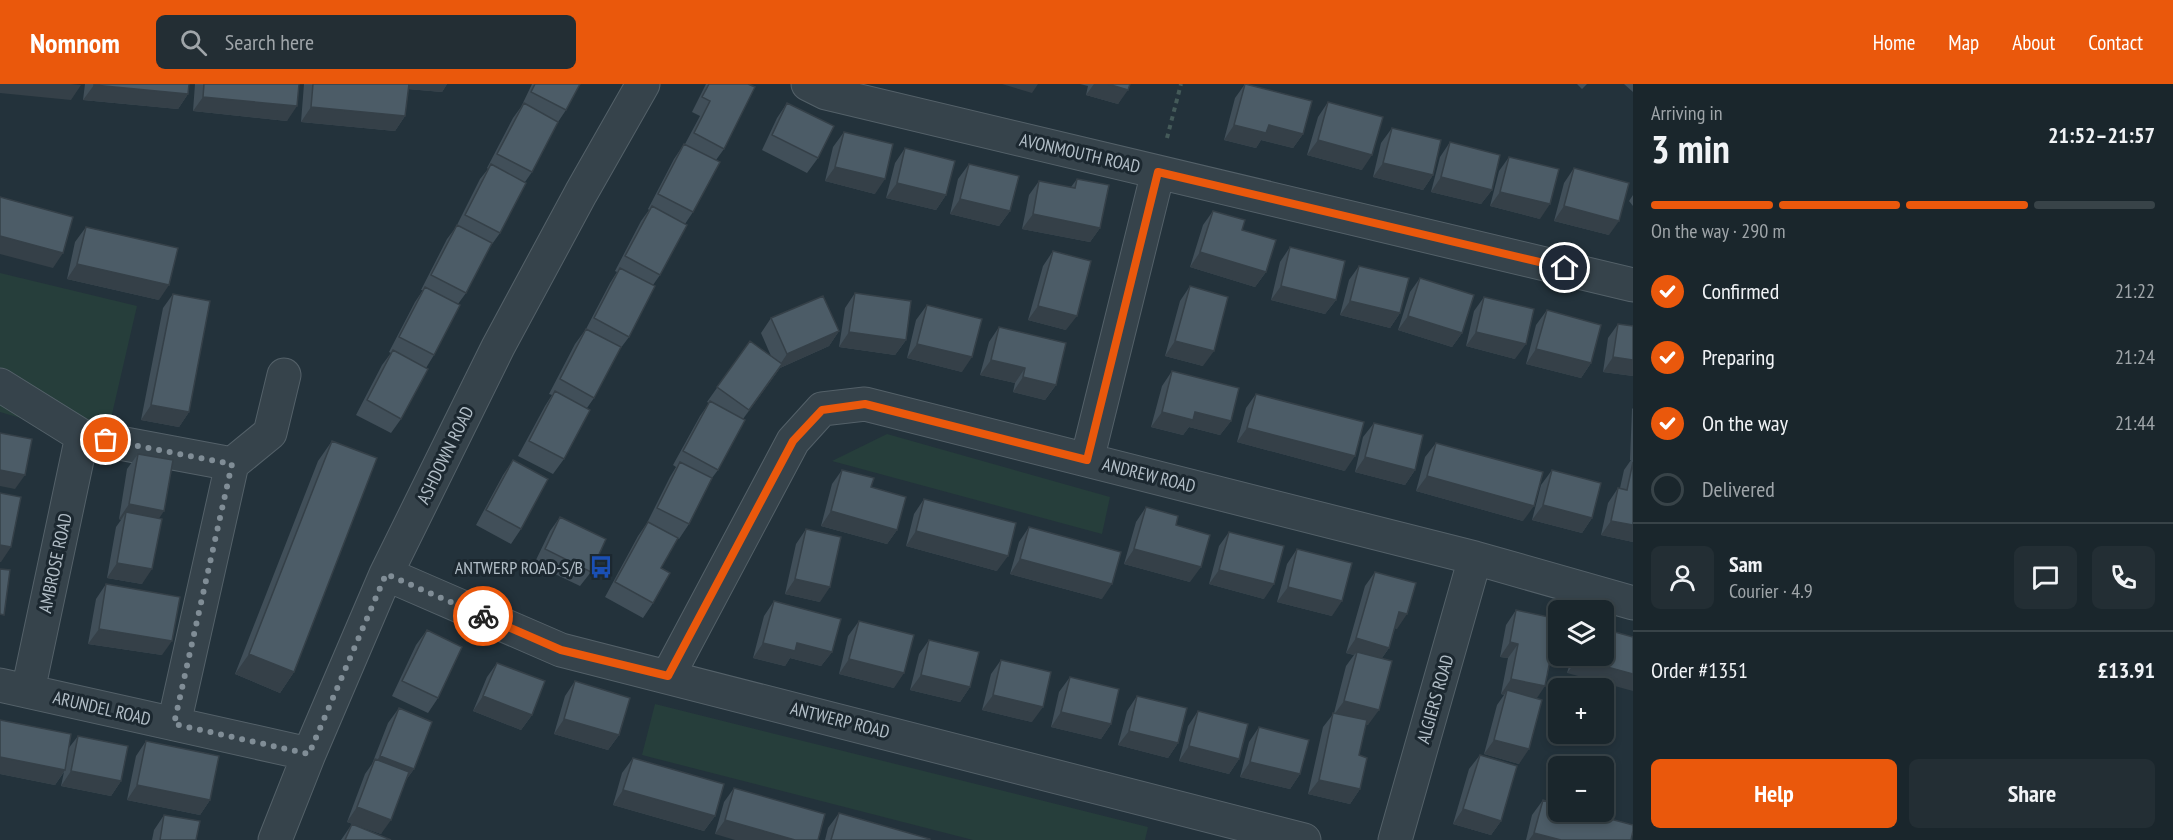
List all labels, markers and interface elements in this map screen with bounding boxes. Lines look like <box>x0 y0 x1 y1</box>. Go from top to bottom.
search box <box>156 15 576 69</box>
text: Nomnom <box>30 24 120 61</box>
icon: search <box>177 26 210 59</box>
text: Search here <box>225 28 314 56</box>
text: Home <box>1873 29 1915 56</box>
text: Map <box>1948 29 1979 56</box>
text: About <box>2012 29 2055 56</box>
text: Contact <box>2088 29 2143 56</box>
text: Arriving in <box>1651 100 1723 126</box>
text: 21:52–21:57 <box>2048 121 2155 149</box>
text: 3 min <box>1651 123 1730 174</box>
street label: AVONMOUTH ROAD <box>1017 128 1143 178</box>
text: On the way · 290 m <box>1651 218 1786 244</box>
pin <box>1539 242 1590 293</box>
icon: home <box>1548 251 1581 284</box>
icon: check <box>1651 275 1684 308</box>
text: Confirmed <box>1702 277 1779 305</box>
text: 21:22 <box>2115 278 2155 304</box>
icon: check <box>1651 341 1684 374</box>
text: Preparing <box>1702 343 1775 371</box>
text: 21:24 <box>2115 344 2155 370</box>
street label: ASHDOWN ROAD <box>411 402 479 508</box>
icon: check <box>1651 407 1684 440</box>
text: On the way <box>1702 409 1788 437</box>
text: 21:44 <box>2115 410 2155 436</box>
pin <box>80 414 131 465</box>
icon: bag <box>89 423 122 456</box>
street label: ANDREW ROAD <box>1100 452 1198 498</box>
text: Delivered <box>1702 475 1775 503</box>
street label: AMBROSE ROAD <box>33 511 77 615</box>
button: person <box>1651 546 1714 609</box>
button: chat <box>2014 546 2077 609</box>
button: phone <box>2092 546 2155 609</box>
text: Sam <box>1729 550 1762 578</box>
bus stop icon: ANTWERP ROAD-S/B <box>588 554 614 580</box>
place label: ANTWERP ROAD-S/B <box>455 556 583 579</box>
text: Courier · 4.9 <box>1729 578 1813 604</box>
courier <box>453 586 513 646</box>
icon: bike <box>467 600 500 633</box>
map controls <box>1548 600 1614 822</box>
button: layers <box>1548 600 1614 666</box>
street label: ALGIERS ROAD <box>1411 652 1459 746</box>
text: Order #1351 <box>1651 656 1748 684</box>
text: £13.91 <box>2098 656 2155 684</box>
button: + <box>1548 678 1614 744</box>
street label: ARUNDEL ROAD <box>51 686 153 730</box>
street label: ANTWERP ROAD <box>788 697 892 743</box>
button: − <box>1548 756 1614 822</box>
button: Help <box>1651 759 1897 828</box>
button: Share <box>1909 759 2155 828</box>

